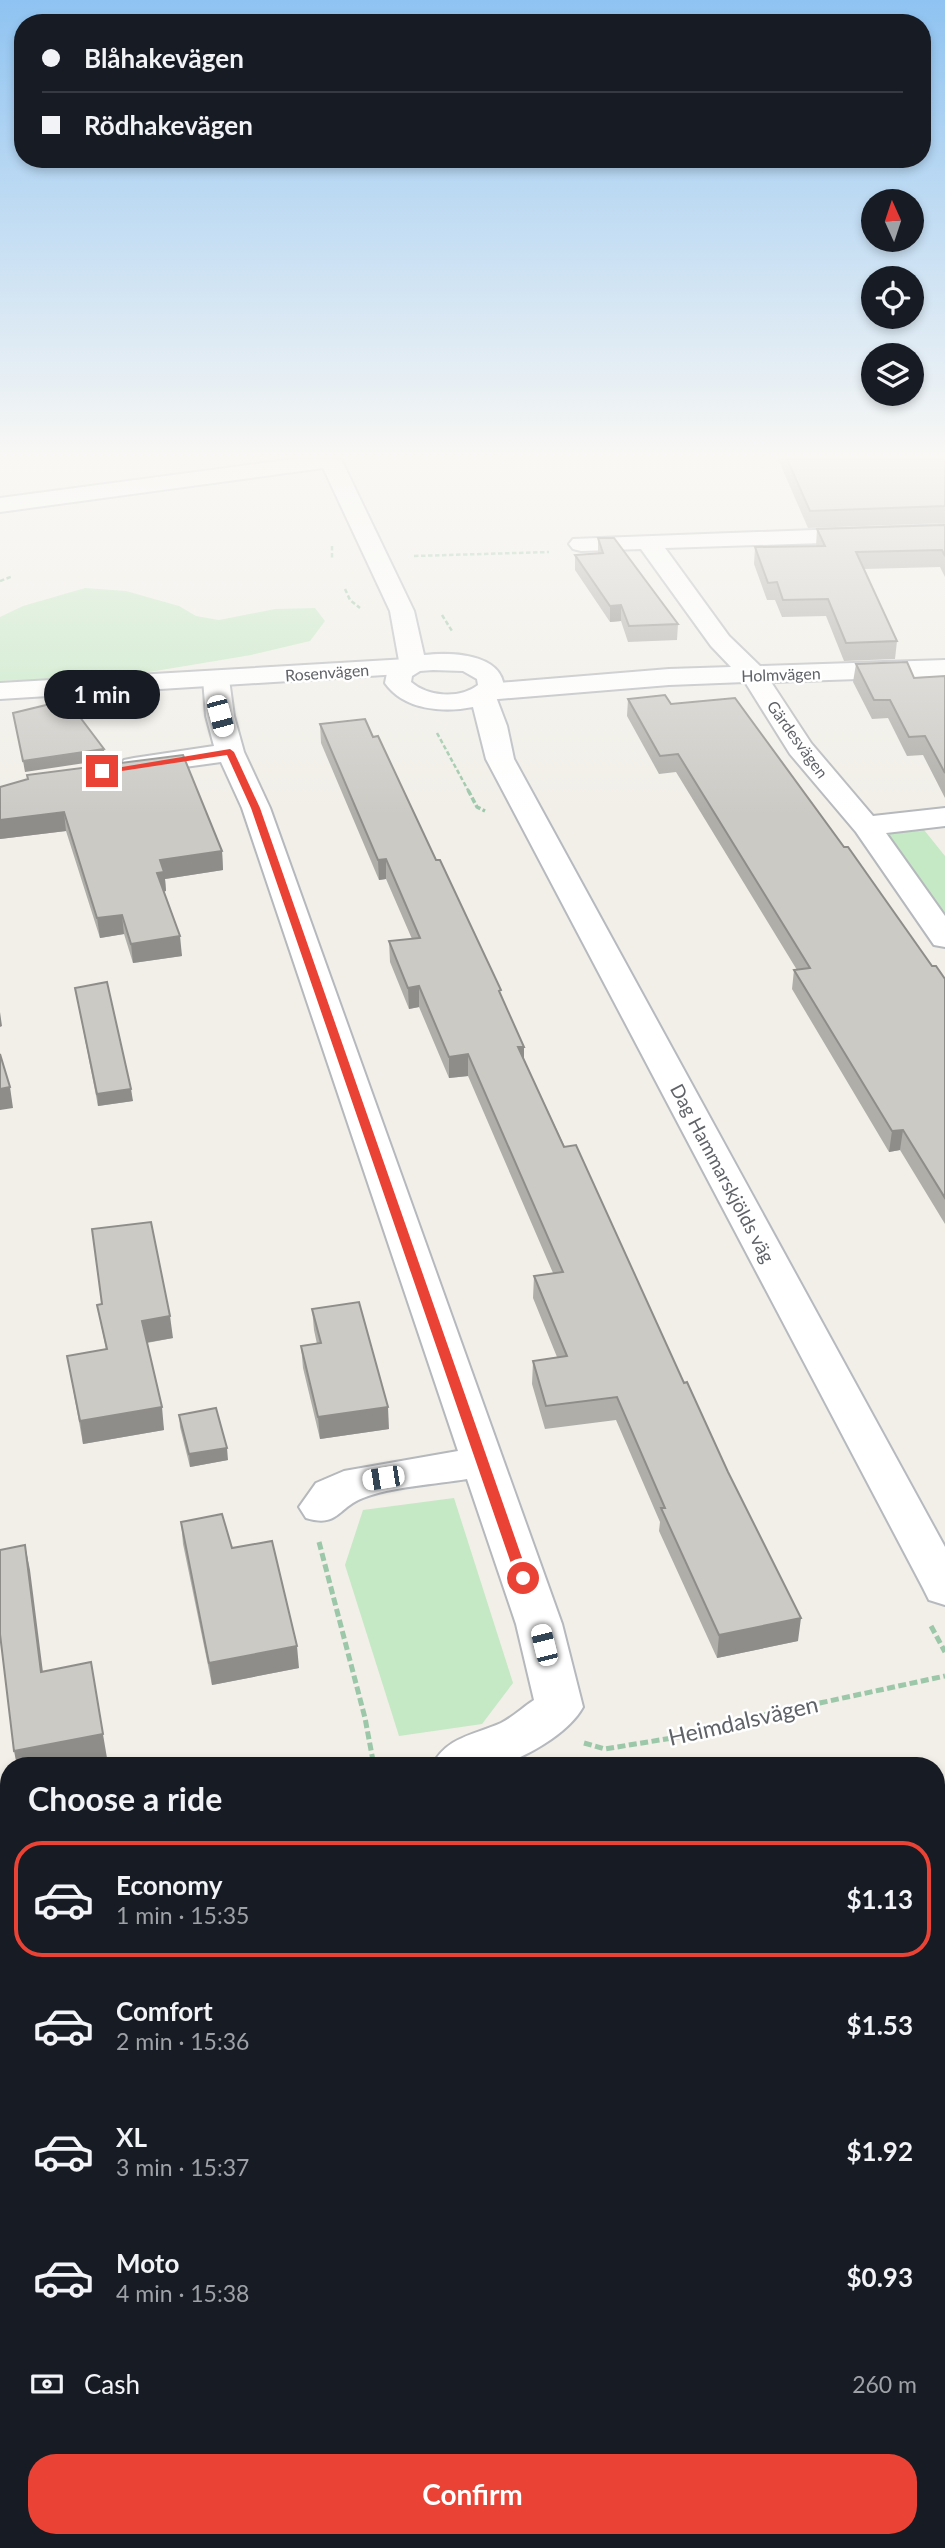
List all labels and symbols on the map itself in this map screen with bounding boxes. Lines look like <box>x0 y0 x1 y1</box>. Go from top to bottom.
north arrow <box>861 189 924 252</box>
street label: Rosenvägen <box>284 660 370 684</box>
street label: Holmvägen <box>741 663 821 685</box>
callout: 1 min <box>44 670 160 718</box>
car <box>205 693 236 739</box>
street label: Gärdesvägen <box>764 697 832 781</box>
route end <box>86 755 118 787</box>
street label: Dag Hammarskjölds väg <box>666 1080 780 1267</box>
car <box>361 1464 406 1492</box>
route start <box>507 1562 539 1594</box>
car <box>529 1622 560 1668</box>
street label: Heimdalsvägen <box>665 1689 821 1751</box>

